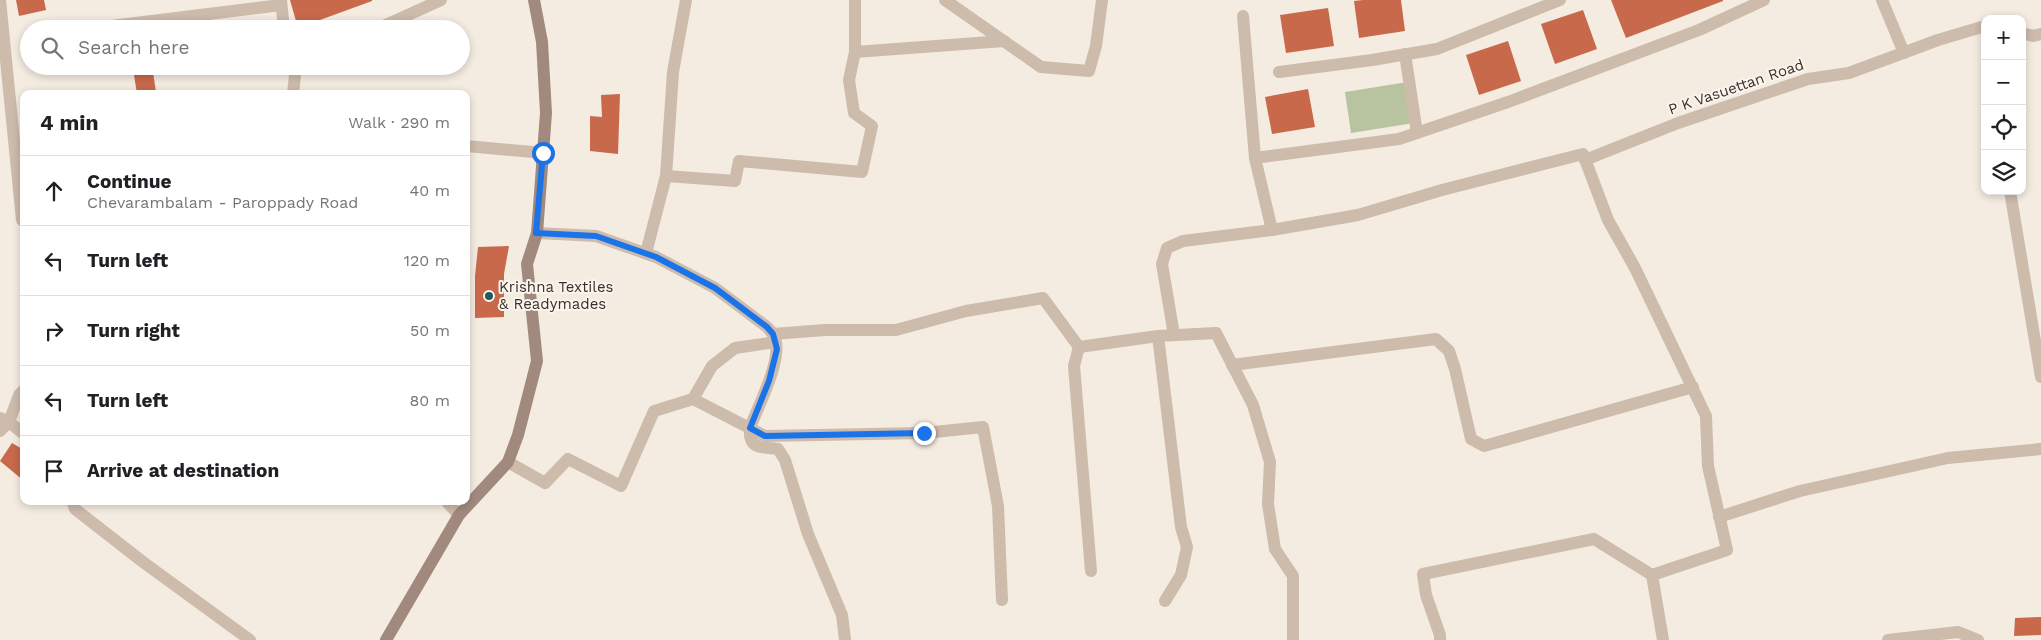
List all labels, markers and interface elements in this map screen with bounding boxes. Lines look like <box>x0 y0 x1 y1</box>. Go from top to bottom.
map controls <box>1981 15 2026 195</box>
button: + <box>1981 15 2026 60</box>
search box <box>20 20 470 75</box>
icon: search <box>38 34 66 62</box>
text: Search here <box>78 36 189 59</box>
street label: P K Vasuettan Road <box>1666 55 1806 119</box>
button: − <box>1981 60 2026 105</box>
button: locate <box>1981 105 2026 150</box>
text: 4 min <box>40 110 98 135</box>
text: Walk · 290 m <box>348 113 450 132</box>
route start <box>532 142 555 165</box>
button: layers <box>1981 150 2026 195</box>
text: Continue <box>87 170 171 193</box>
icon: ahead <box>40 177 68 205</box>
text: 40 m <box>410 181 450 200</box>
text: Chevarambalam - Paroppady Road <box>87 193 358 212</box>
icon: left <box>40 247 68 275</box>
text: Turn left <box>87 249 168 272</box>
text: 120 m <box>404 251 450 270</box>
place label: Krishna Textiles & Readymades <box>499 278 614 313</box>
marker: Krishna Textiles & Readymades <box>483 290 495 302</box>
icon: right <box>40 317 68 345</box>
text: Turn right <box>87 319 180 342</box>
text: 50 m <box>410 321 450 340</box>
icon: left <box>40 387 68 415</box>
text: Turn left <box>87 389 168 412</box>
text: 80 m <box>409 391 450 410</box>
route end <box>913 422 936 445</box>
icon: arrive <box>40 457 68 485</box>
text: Arrive at destination <box>87 459 279 482</box>

